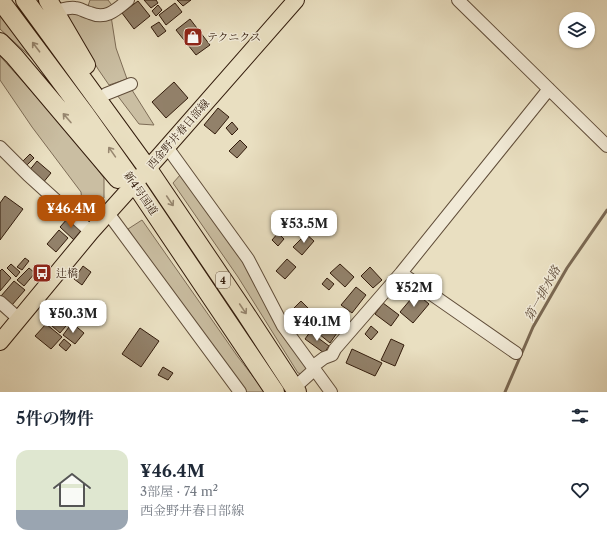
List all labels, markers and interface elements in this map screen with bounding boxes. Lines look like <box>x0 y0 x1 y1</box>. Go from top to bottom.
map controls <box>559 12 595 48</box>
button: layers <box>559 12 595 48</box>
shop icon: テクニクス <box>182 26 204 48</box>
place label: テクニクス <box>207 30 261 44</box>
one-way arrow <box>31 42 40 53</box>
street label: 西金野井春日部線 <box>144 96 212 172</box>
one-way arrow <box>63 113 72 124</box>
one-way arrow <box>108 147 117 158</box>
street label: 新4号国道 <box>121 168 161 218</box>
pin: ¥46.4M <box>38 195 104 229</box>
one-way arrow <box>166 195 174 206</box>
text: ¥46.4M <box>46 200 96 216</box>
pin: ¥53.5M <box>271 210 337 244</box>
text: ¥53.5M <box>280 215 328 231</box>
bus stop icon: 辻橋 <box>31 262 53 284</box>
water label: 第一排水路 <box>521 262 564 323</box>
place label: 辻橋 <box>56 266 78 280</box>
road number: 4 <box>216 272 230 288</box>
pin: ¥52M <box>390 274 438 308</box>
text: ¥52M <box>395 279 433 295</box>
pin: ¥50.3M <box>40 300 106 334</box>
one-way arrow <box>239 303 247 314</box>
text: ¥50.3M <box>49 305 97 321</box>
pin: ¥40.1M <box>284 308 350 342</box>
text: ¥40.1M <box>293 313 341 329</box>
icon: filters <box>569 405 591 427</box>
text: 5件の物件 <box>16 408 93 428</box>
text: ¥46.4M <box>140 461 205 481</box>
icon: home <box>48 466 96 514</box>
icon: heart <box>569 479 591 501</box>
text: 3部屋 · 74 m² <box>140 483 218 499</box>
text: 西金野井春日部線 <box>140 502 244 518</box>

